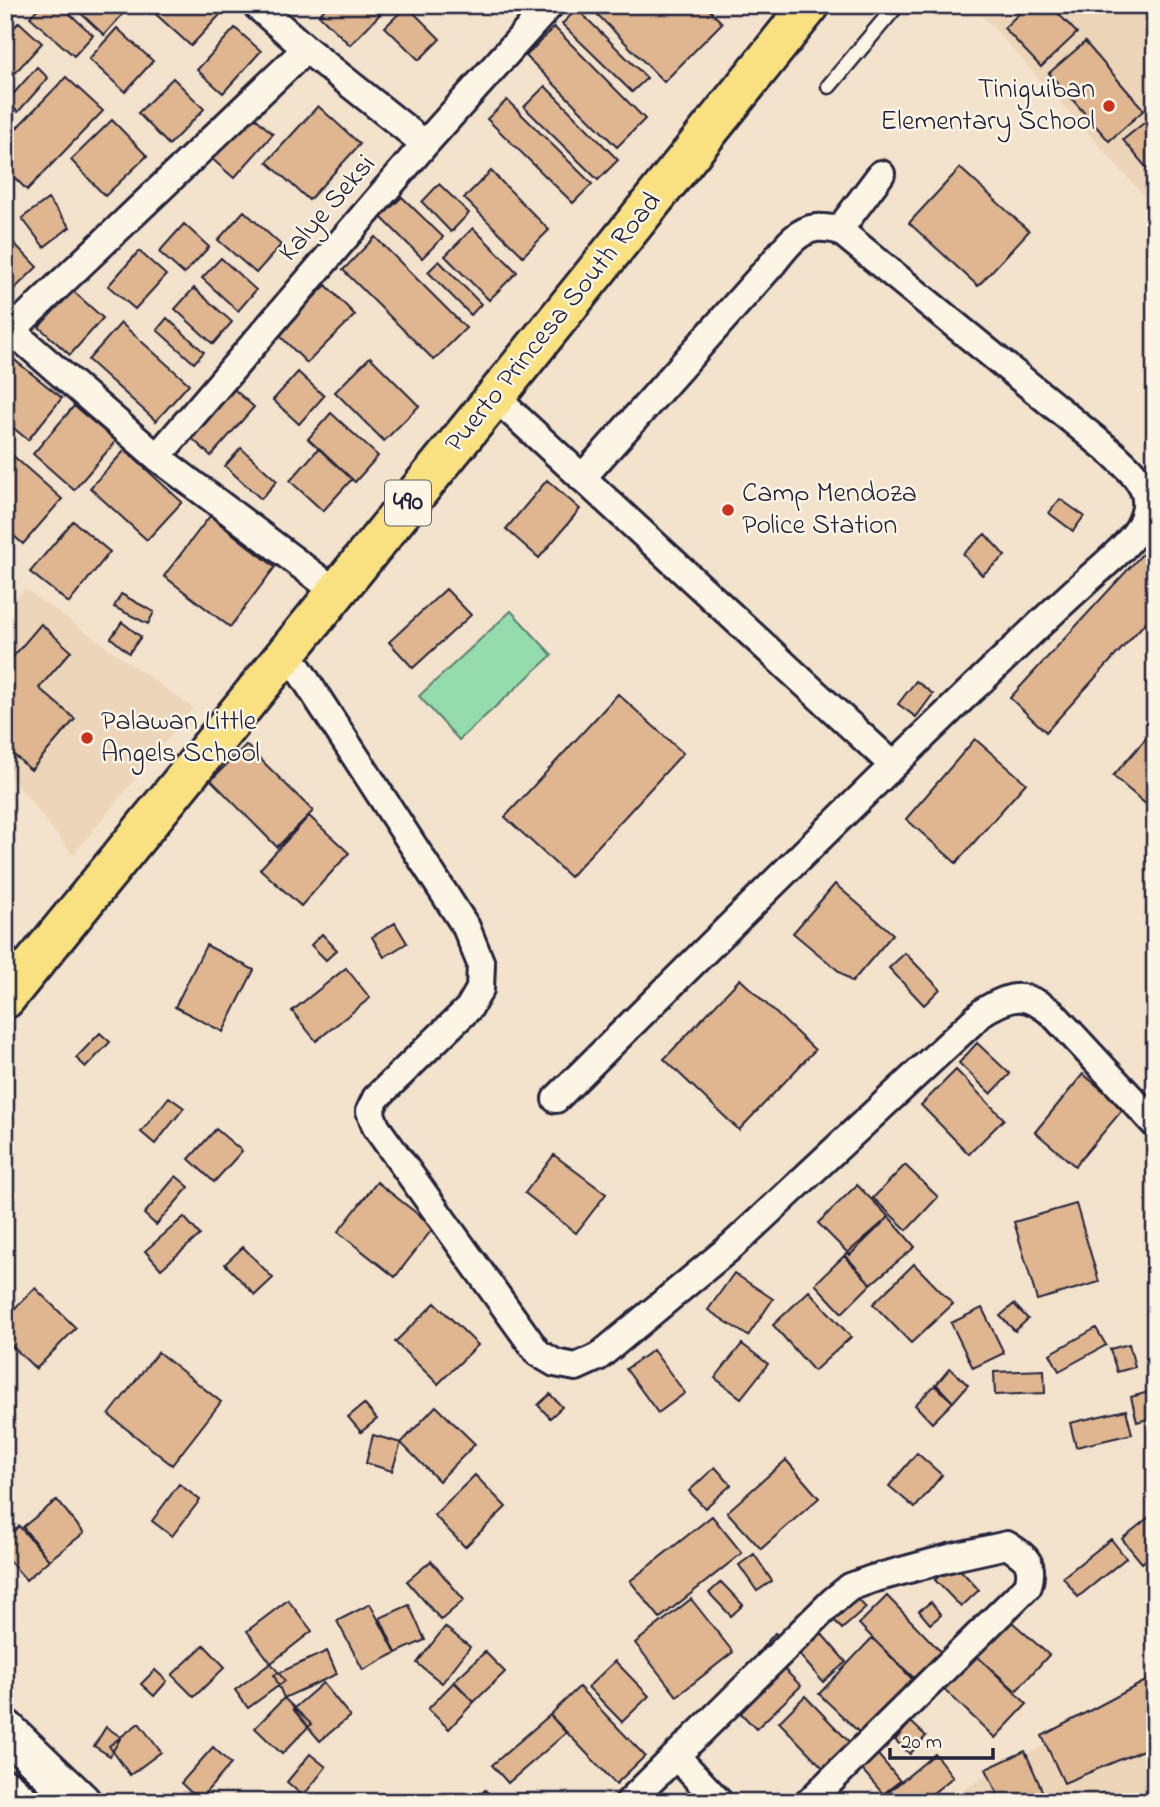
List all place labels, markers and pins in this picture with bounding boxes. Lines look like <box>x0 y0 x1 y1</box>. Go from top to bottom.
place label: Tiniguiban Elementary School <box>880 70 1095 143</box>
marker: Tiniguiban Elementary School <box>1101 98 1117 114</box>
place label: Camp Mendoza Police Station <box>742 474 917 547</box>
marker: Camp Mendoza Police Station <box>720 502 736 518</box>
place label: Palawan Little Angels School <box>101 702 260 775</box>
marker: Palawan Little Angels School <box>79 730 95 746</box>

